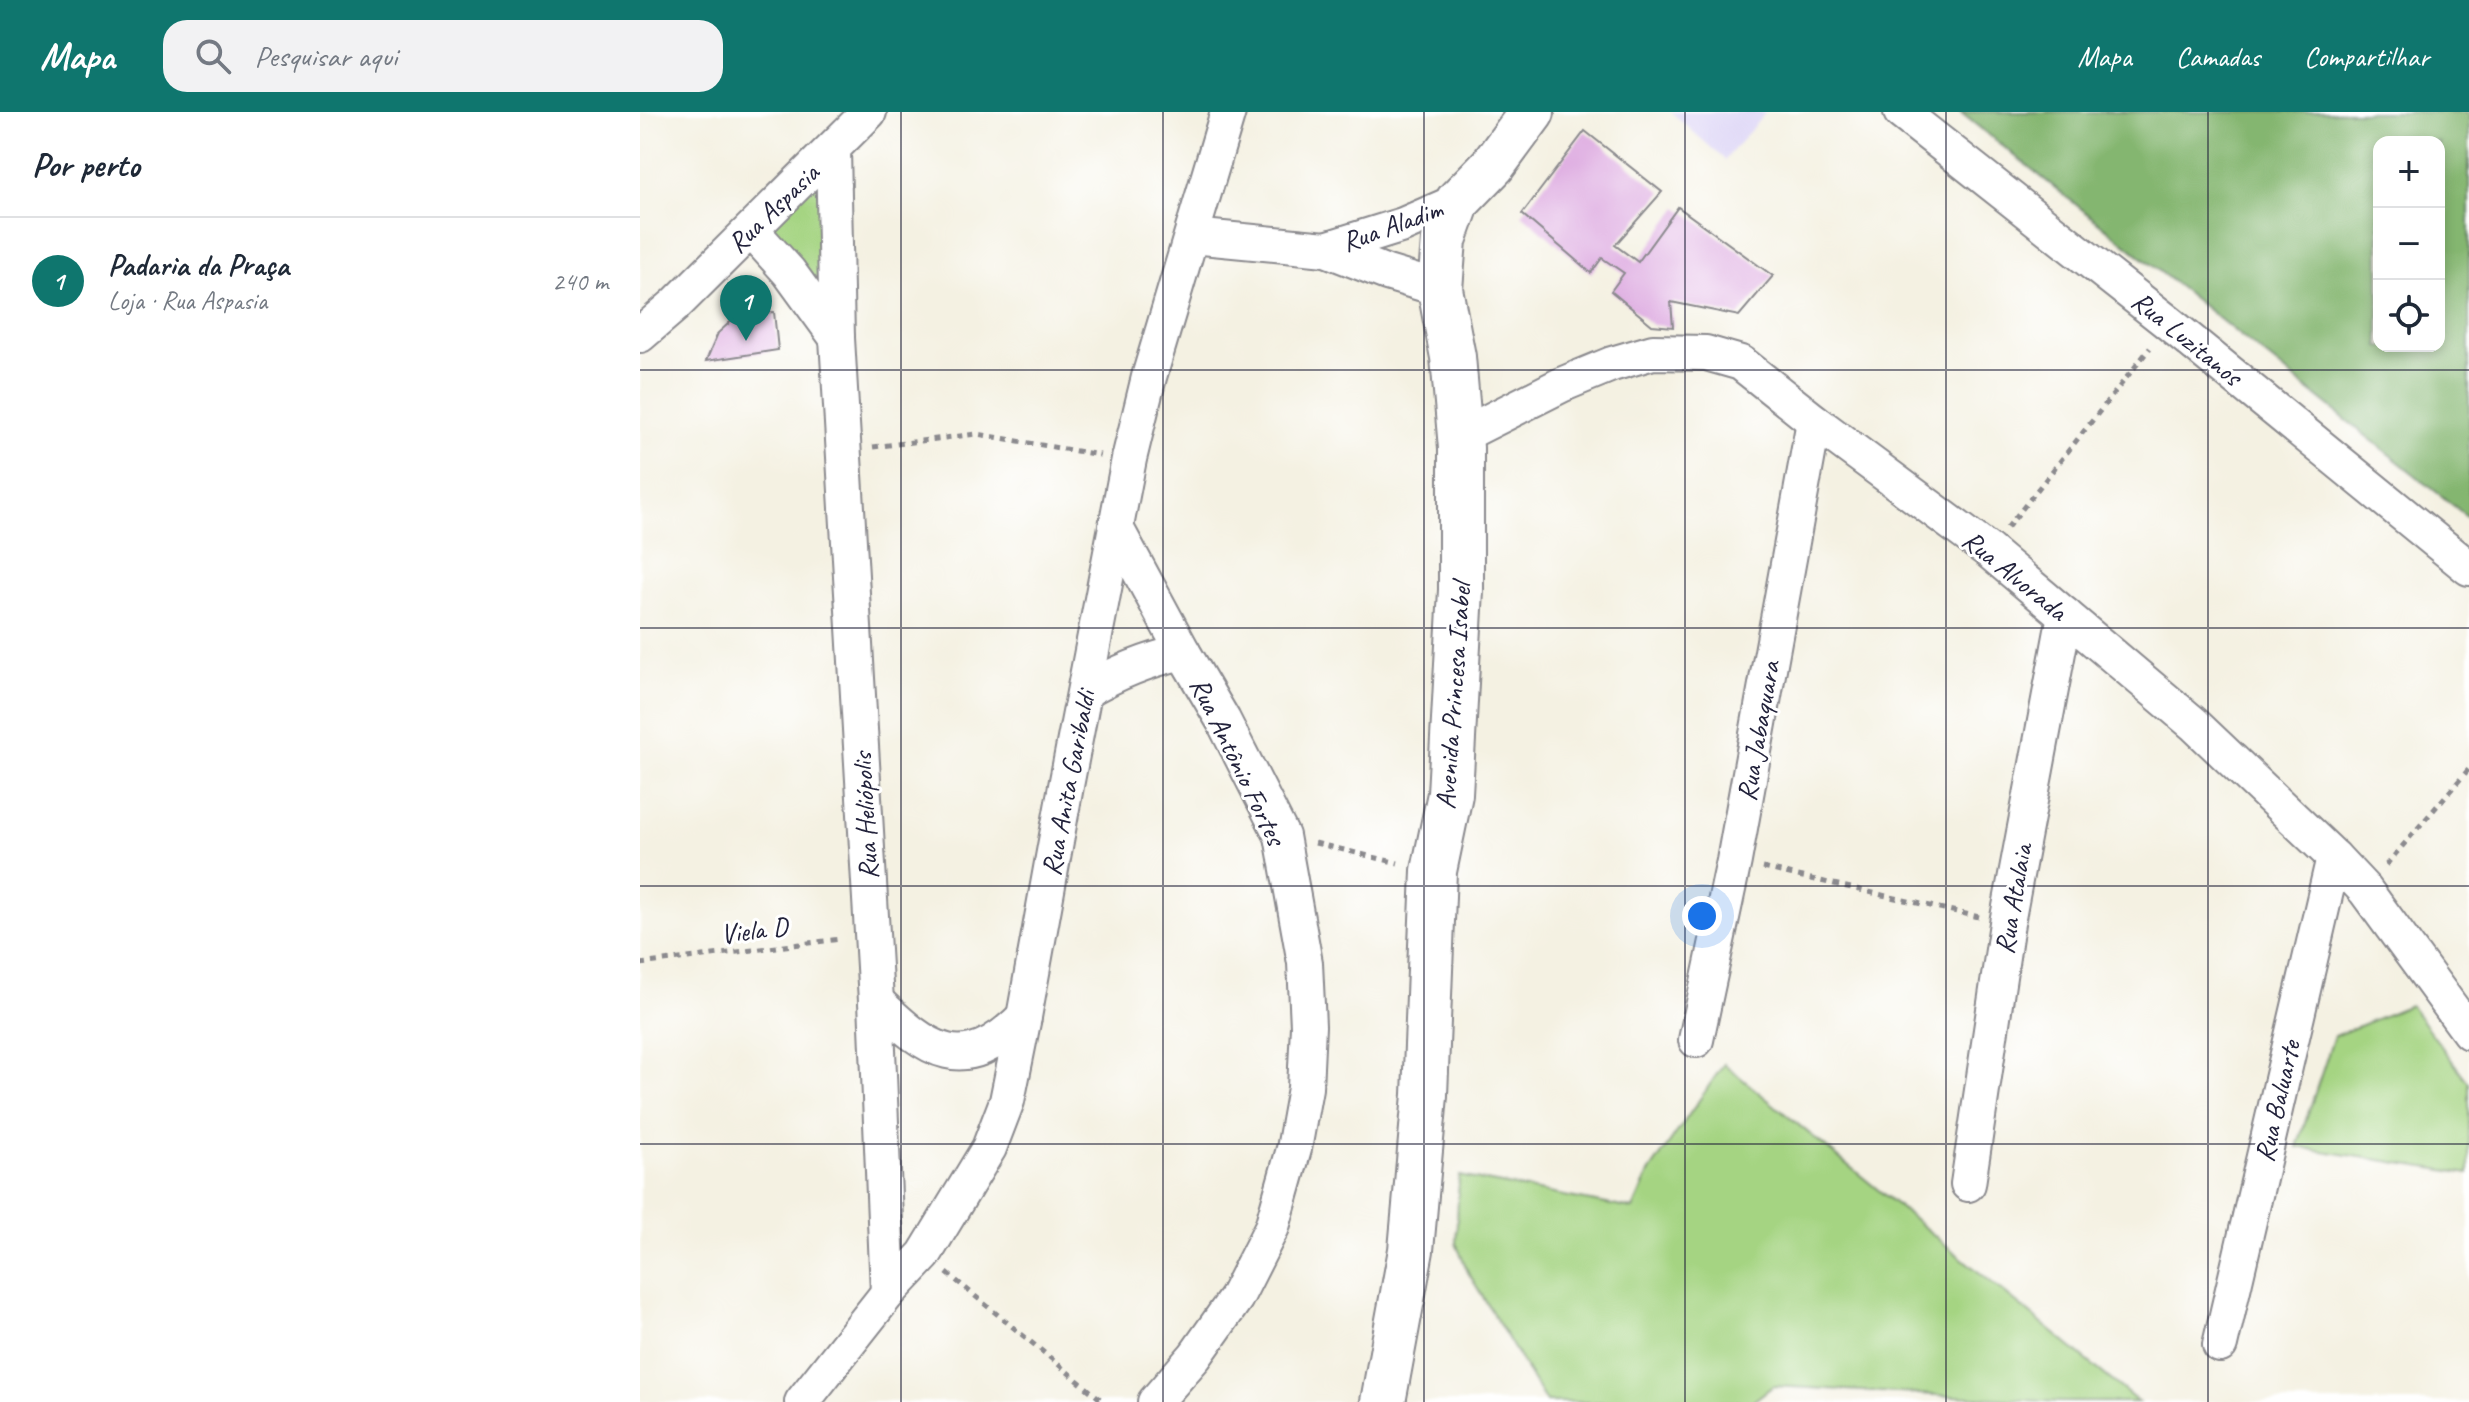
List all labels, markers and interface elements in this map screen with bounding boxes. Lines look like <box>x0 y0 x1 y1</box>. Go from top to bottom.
search box <box>163 20 723 92</box>
text: Mapa <box>40 33 115 80</box>
icon: search <box>191 34 235 78</box>
text: Pesquisar aqui <box>255 37 397 75</box>
text: Mapa <box>2077 39 2132 74</box>
text: Camadas <box>2176 39 2260 74</box>
text: Compartilhar <box>2304 39 2429 74</box>
map controls <box>2373 136 2445 352</box>
button: + <box>2373 136 2445 208</box>
text: Por perto <box>32 143 140 186</box>
street label: Rua Aspasia <box>720 155 827 260</box>
street label: Rua Aladim <box>1337 190 1448 259</box>
button: − <box>2373 208 2445 280</box>
text: Padaria da Praça <box>108 246 289 284</box>
text: 1 <box>52 265 64 298</box>
text: 240 m <box>552 265 608 298</box>
pin: 1 <box>720 275 772 341</box>
button: locate <box>2373 280 2445 352</box>
street label: Rua Luzitanos <box>2125 283 2251 395</box>
text: Loja · Rua Aspasia <box>108 284 267 317</box>
street label: Rua Alvorada <box>1955 522 2076 629</box>
street label: Avenida Princesa Isabel <box>1428 576 1479 810</box>
street label: Rua Jabaquara <box>1728 657 1788 804</box>
street label: Rua Antônio Fortes <box>1182 671 1295 853</box>
street label: Rua Anita Garibaldi <box>1033 684 1104 878</box>
street label: Rua Heliópolis <box>844 749 886 880</box>
street label: Rua Atalaia <box>1986 839 2040 957</box>
your location <box>1682 896 1722 936</box>
street label: Viela D <box>719 908 791 951</box>
street label: Rua Baluarte <box>2246 1035 2308 1165</box>

